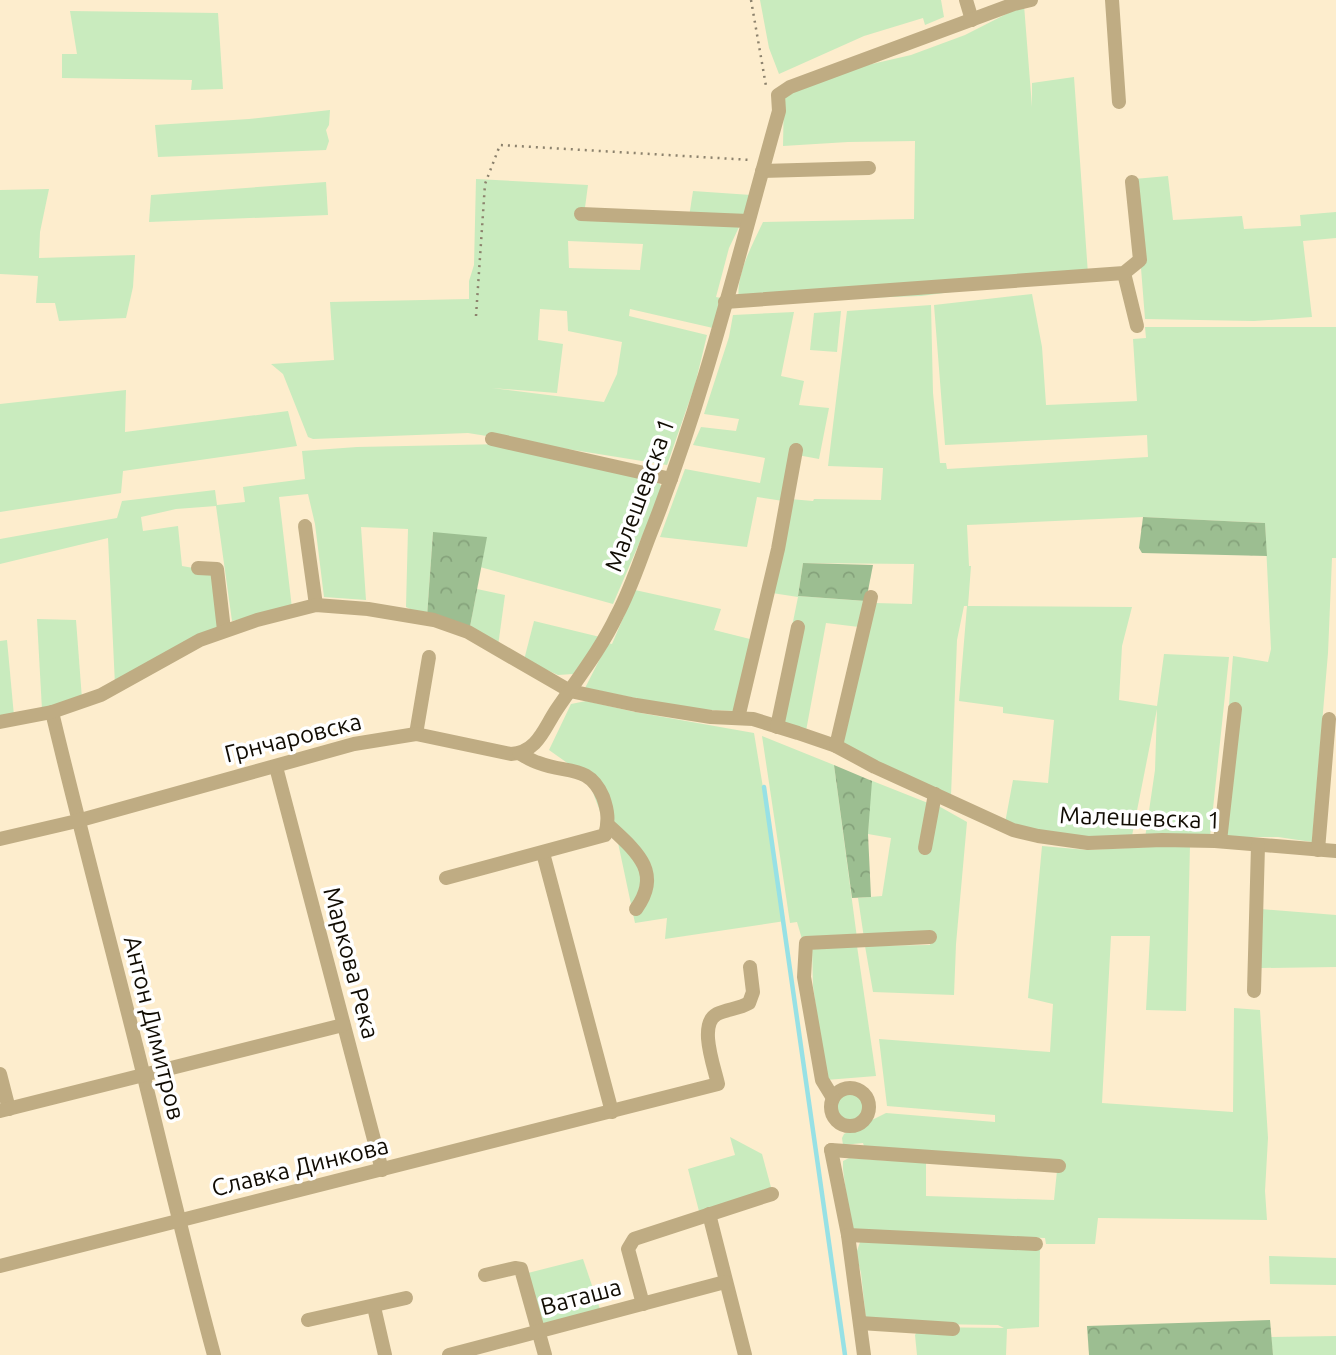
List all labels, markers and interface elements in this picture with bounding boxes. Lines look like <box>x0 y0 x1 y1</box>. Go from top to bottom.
street label: Малешевска 1 <box>599 414 680 575</box>
street label: Грнчаровска <box>222 707 364 768</box>
street label: Малешевска 1 <box>1059 801 1221 834</box>
street label: Маркова Река <box>318 884 385 1042</box>
street label: Антон Димитров <box>119 933 190 1123</box>
street label: Славка Динкова <box>209 1131 391 1202</box>
street label: Ваташа <box>538 1273 624 1320</box>

